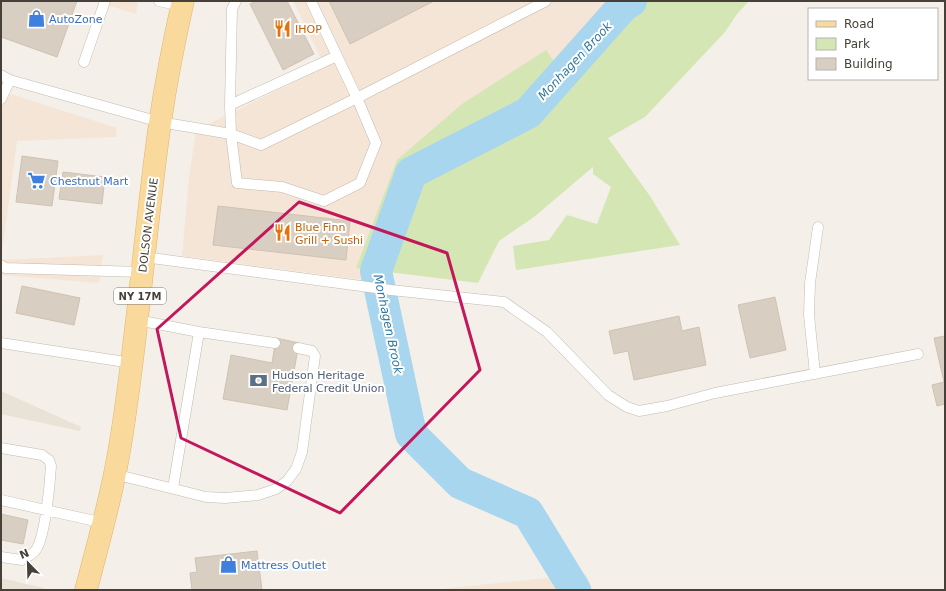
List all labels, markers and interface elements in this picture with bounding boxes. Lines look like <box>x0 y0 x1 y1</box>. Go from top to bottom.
legend <box>808 8 938 80</box>
shop icon: AutoZone <box>26 9 46 29</box>
place label: AutoZone <box>49 13 103 26</box>
text: Road <box>844 17 874 31</box>
water label: Monhagen Brook <box>535 18 615 103</box>
restaurant icon: IHOP <box>272 19 292 39</box>
place label: IHOP <box>295 23 322 36</box>
text: Park <box>844 37 870 51</box>
text: Building <box>844 57 893 71</box>
supermarket icon: Chestnut Mart <box>27 171 47 191</box>
place label: Chestnut Mart <box>50 175 129 188</box>
street label: DOLSON AVENUE <box>136 177 161 273</box>
place label: Blue Finn Grill + Sushi <box>295 221 363 247</box>
restaurant icon: Blue Finn Grill + Sushi <box>272 223 292 243</box>
water label: Monhagen Brook <box>371 273 406 376</box>
road number: NY 17M <box>114 288 166 304</box>
place label: Hudson Heritage Federal Credit Union <box>272 369 384 395</box>
bank icon: Hudson Heritage Federal Credit Union <box>249 371 269 391</box>
north arrow <box>8 543 48 583</box>
text: N <box>18 546 31 562</box>
shop icon: Mattress Outlet <box>218 555 238 575</box>
place label: Mattress Outlet <box>241 559 327 572</box>

